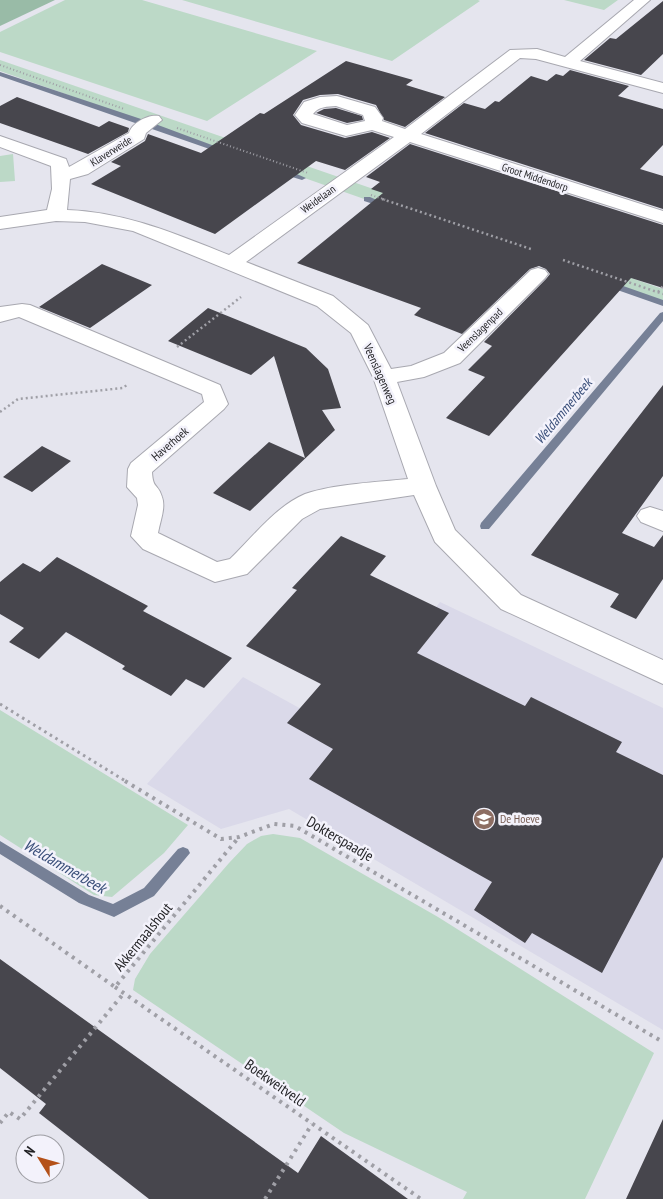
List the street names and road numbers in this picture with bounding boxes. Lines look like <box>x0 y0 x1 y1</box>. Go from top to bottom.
street label: Klaverweide <box>87 132 135 169</box>
street label: Groot Middendorp <box>500 160 570 194</box>
street label: Weidelaan <box>298 182 338 216</box>
street label: Veenslagenpad <box>454 305 506 356</box>
street label: Veenslagenweg <box>360 341 400 406</box>
street label: Haverhoek <box>148 423 192 464</box>
street label: Dokterspaadje <box>303 812 377 865</box>
street label: Akkermaalshout <box>109 898 176 975</box>
street label: Boekweitveld <box>241 1055 309 1110</box>

